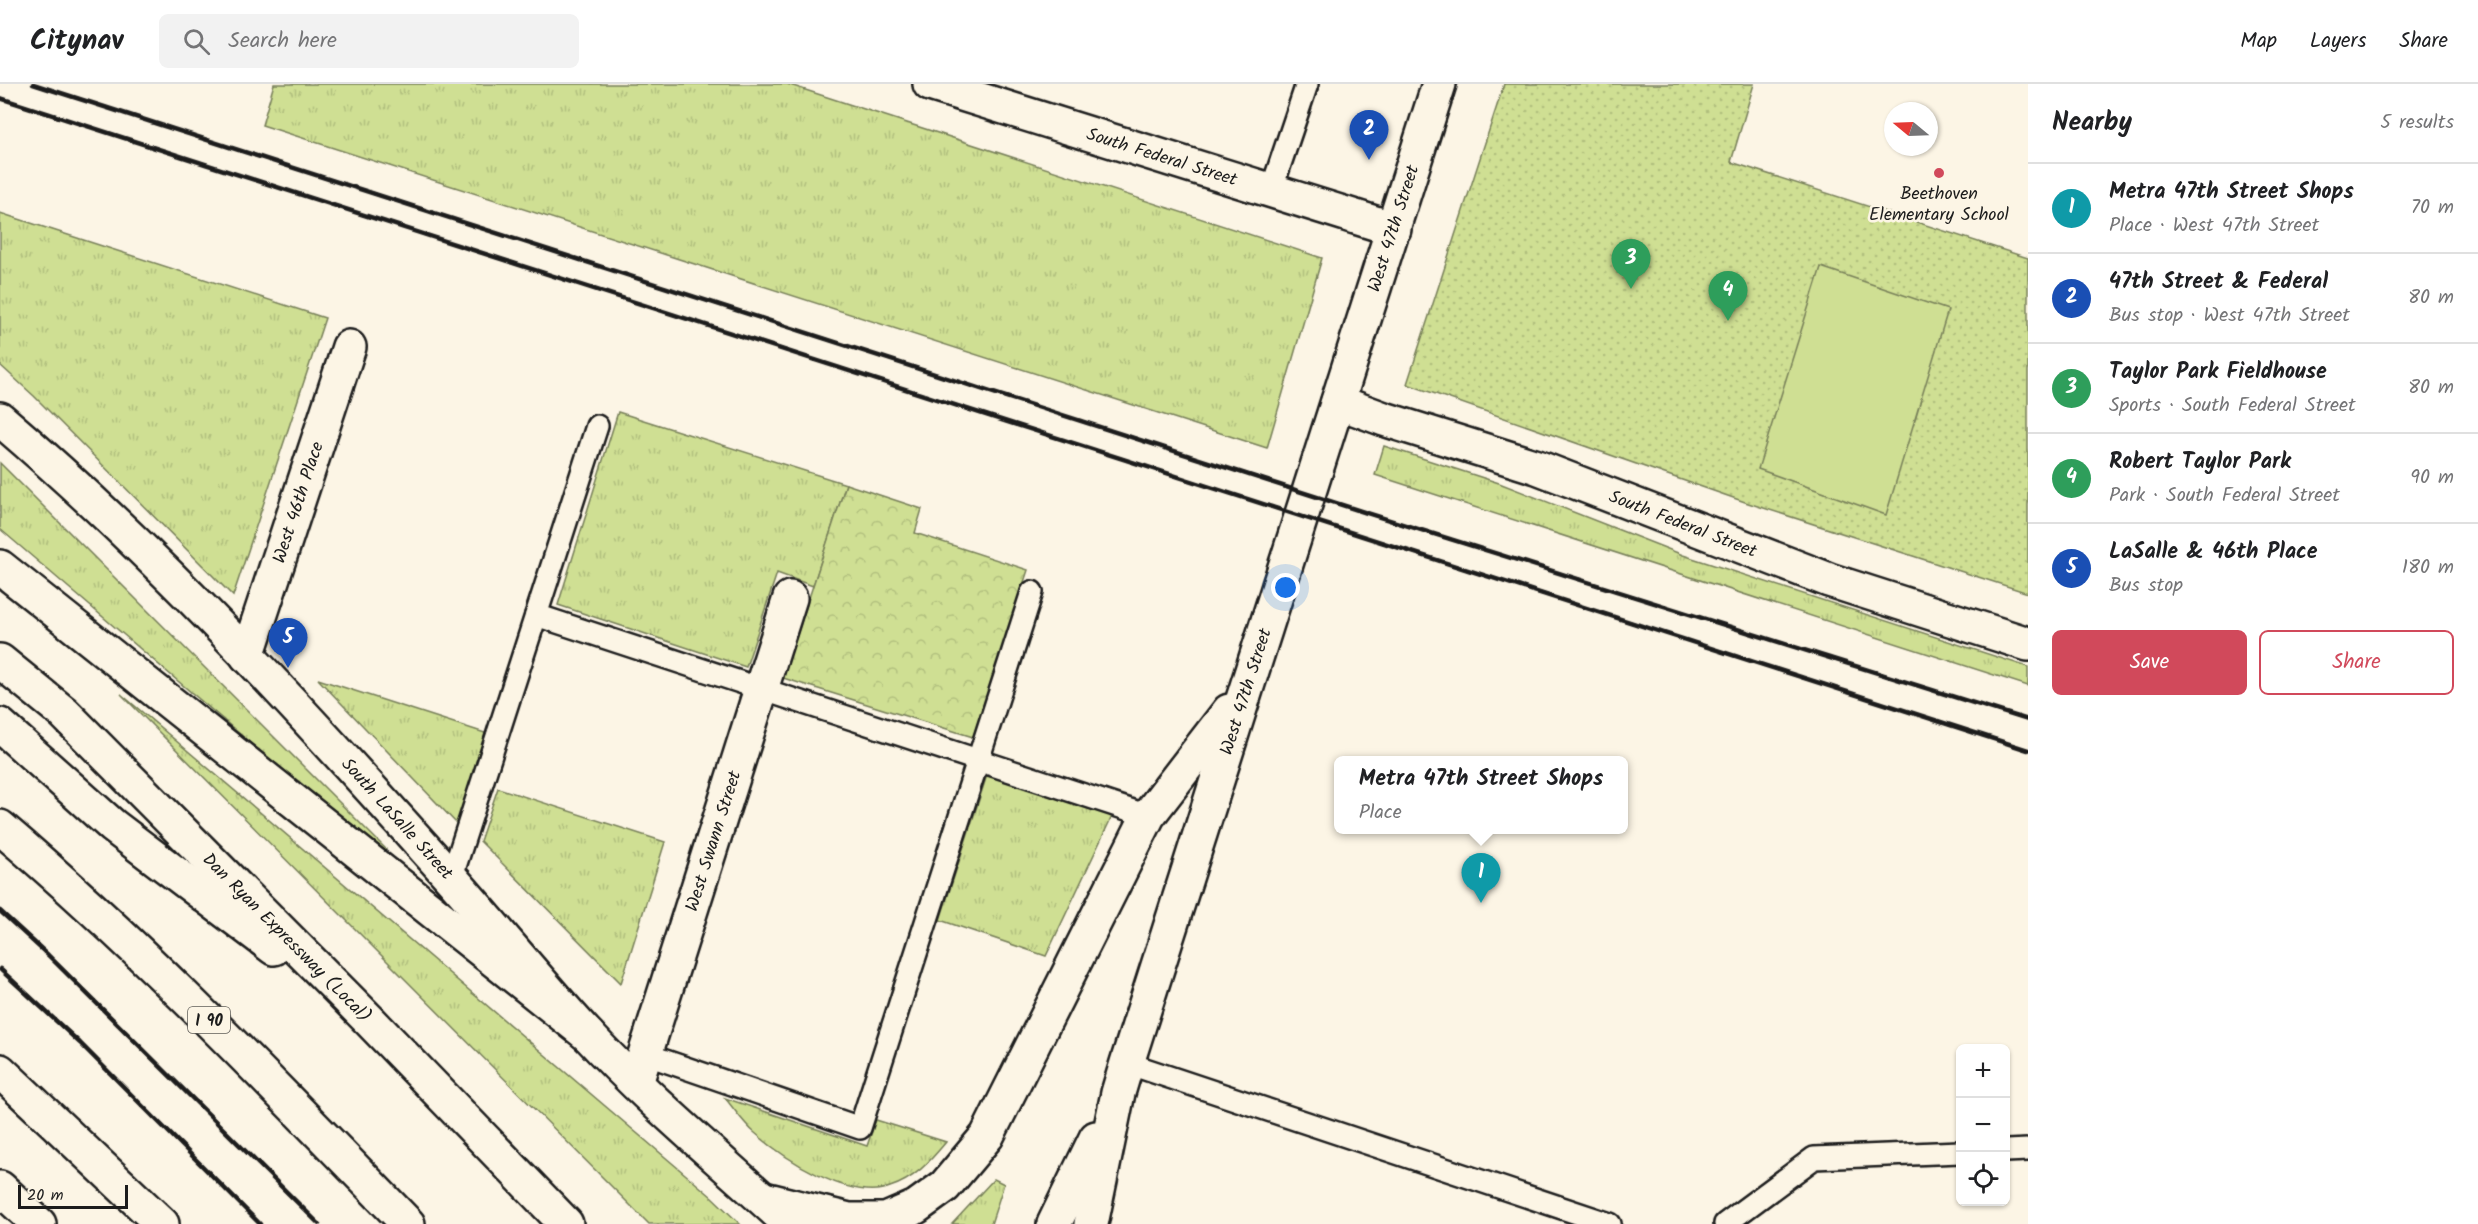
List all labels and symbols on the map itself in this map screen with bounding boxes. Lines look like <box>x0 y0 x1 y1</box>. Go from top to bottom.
north arrow <box>1884 102 1938 156</box>
pin: 2 <box>1350 110 1388 160</box>
street label: South Federal Street <box>1082 121 1242 195</box>
street label: West 47th Street <box>1361 161 1429 296</box>
marker: Beethoven Elementary School <box>1932 166 1946 180</box>
place label: Beethoven Elementary School <box>1869 180 2010 230</box>
pin: 3 <box>1612 240 1650 289</box>
pin: 4 <box>1708 272 1748 321</box>
street label: West 46th Place <box>266 438 333 567</box>
street label: South Federal Street <box>1604 483 1762 567</box>
your location <box>1271 573 1300 602</box>
pin: 5 <box>268 618 308 668</box>
street label: West 47th Street <box>1213 624 1281 759</box>
street label: South LaSalle Street <box>333 752 460 888</box>
street label: West Swann Street <box>678 766 751 915</box>
street label: Dan Ryan Expressway (Local) <box>195 847 377 1031</box>
pin: 1 <box>1462 854 1500 903</box>
road number: I 90 <box>188 1007 230 1033</box>
scale bar <box>18 1182 128 1210</box>

